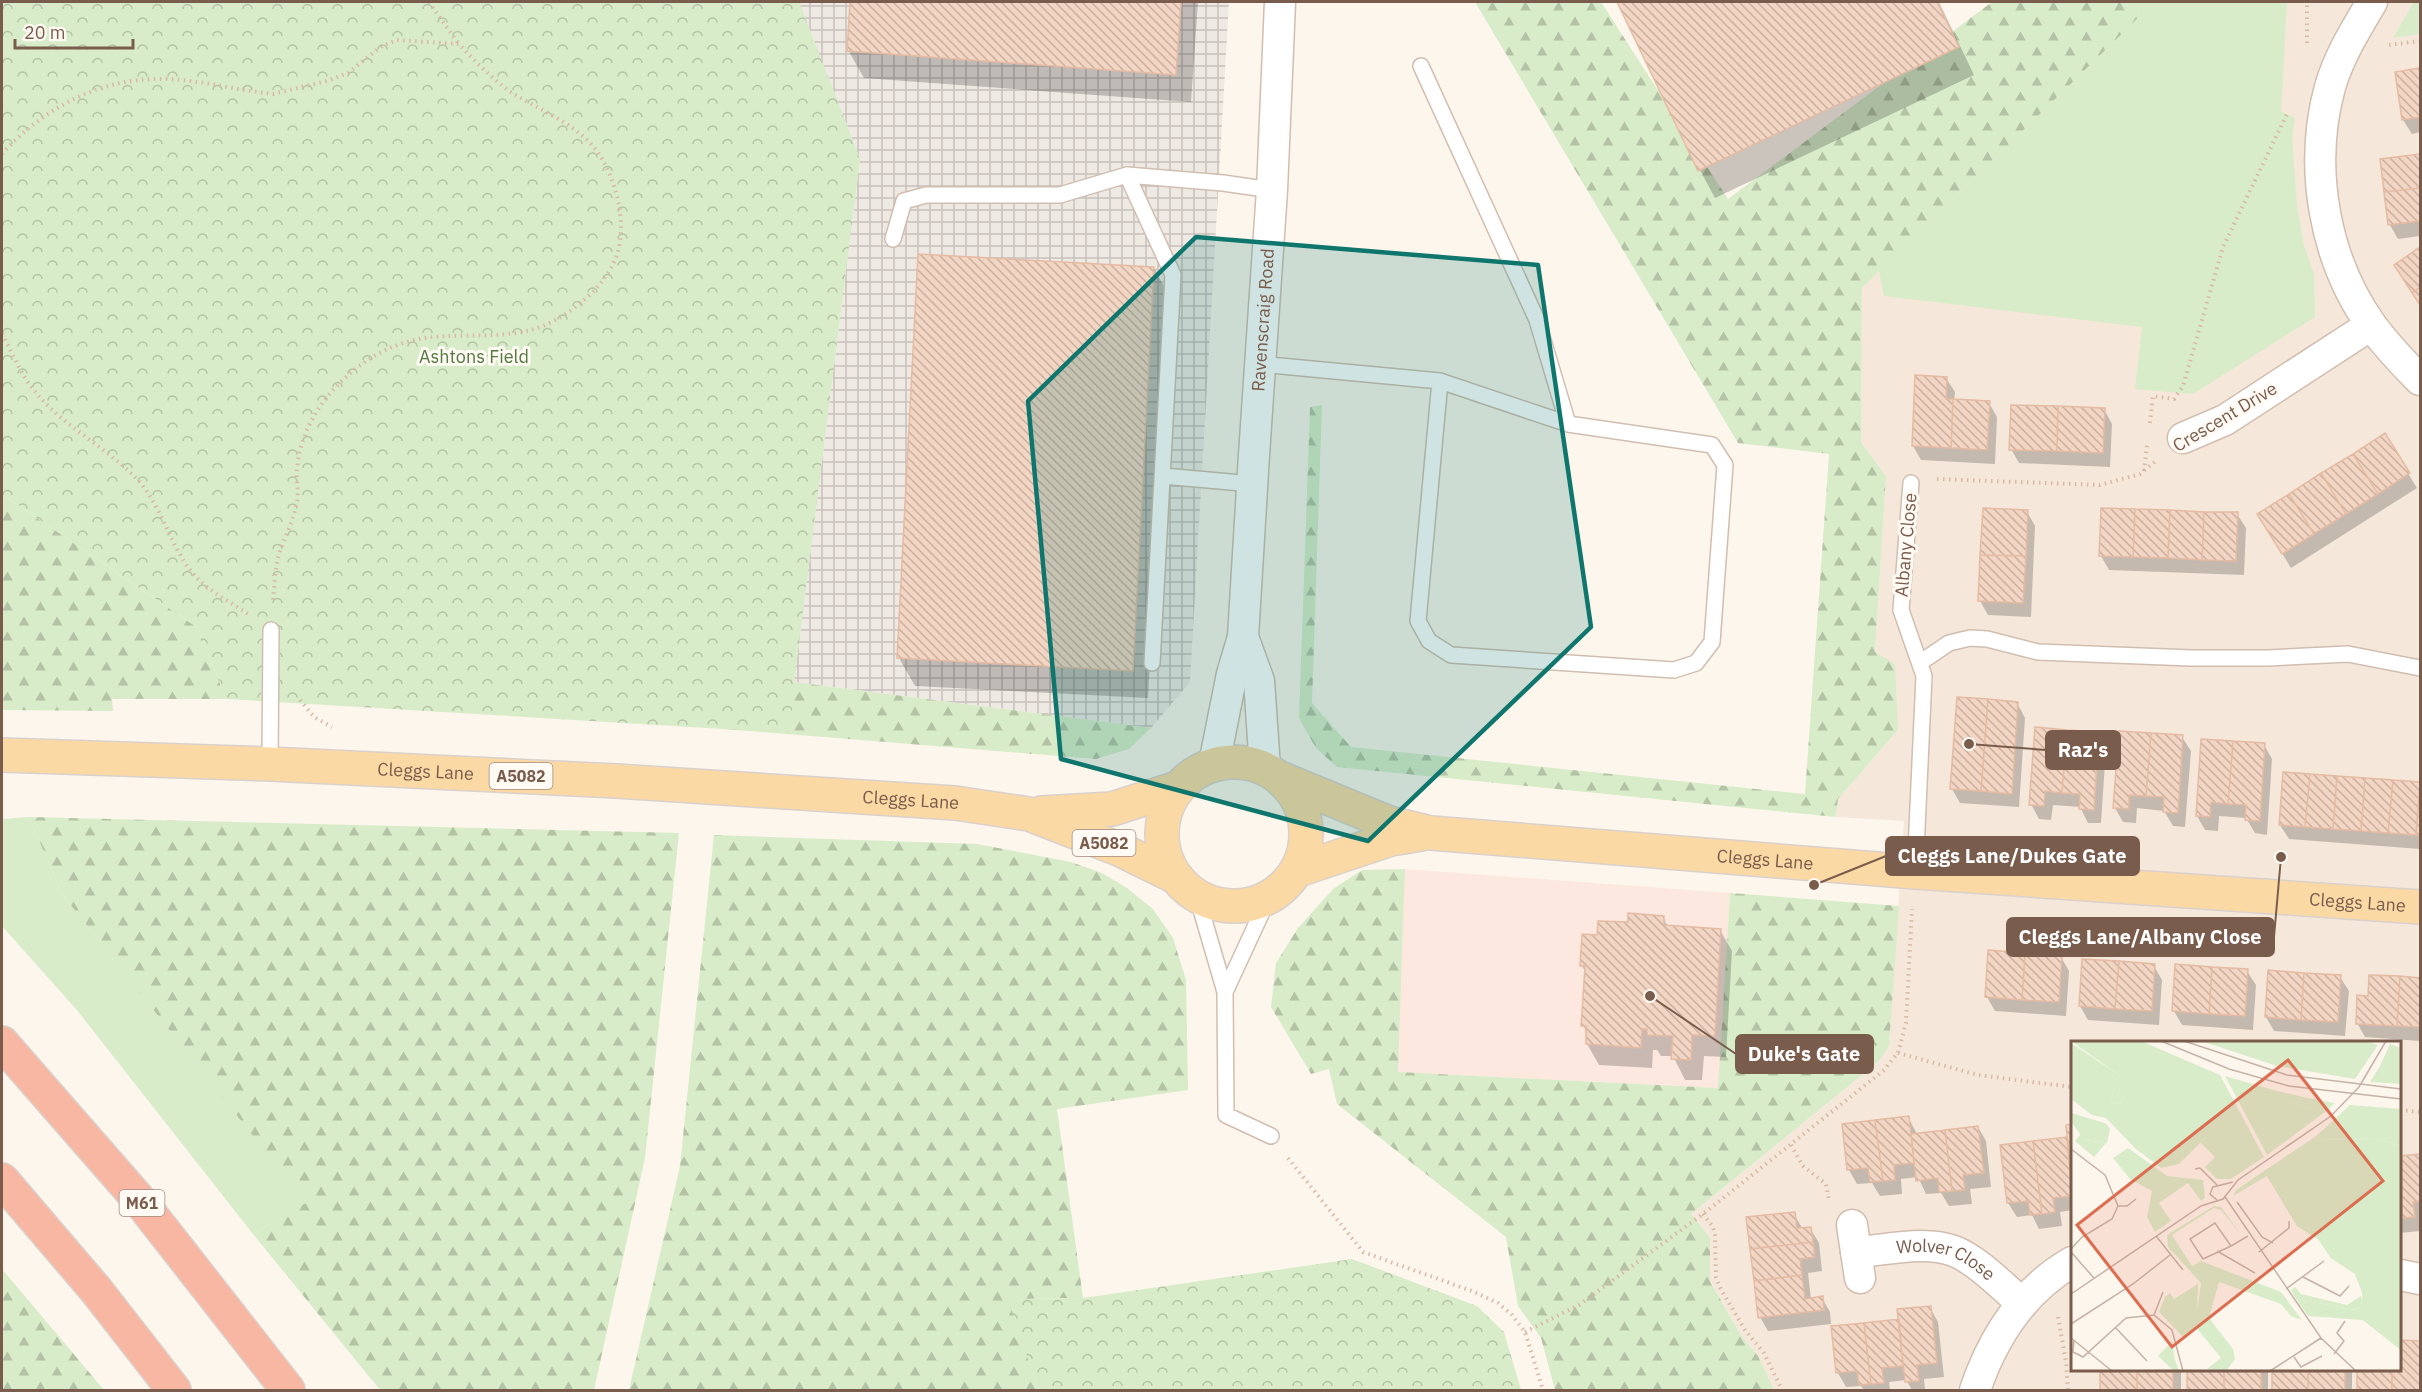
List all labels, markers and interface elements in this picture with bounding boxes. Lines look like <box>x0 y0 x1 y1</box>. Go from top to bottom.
scale bar <box>15 12 134 50</box>
text: 20 m <box>24 21 66 44</box>
street label: Ravenscraig Road <box>1246 248 1279 392</box>
park label: Ashtons Field <box>419 345 529 368</box>
street label: Crescent Drive <box>2168 376 2281 457</box>
street label: Albany Close <box>1889 492 1922 598</box>
callout: Raz's <box>2046 731 2120 769</box>
text: Raz's <box>2058 736 2108 763</box>
street label: Cleggs Lane <box>377 757 475 785</box>
road number: A5082 <box>490 763 552 789</box>
street label: Cleggs Lane <box>862 785 960 814</box>
road number: A5082 <box>1072 830 1136 856</box>
callout: Cleggs Lane/Dukes Gate <box>1886 837 2139 875</box>
text: Cleggs Lane/Dukes Gate <box>1897 842 2127 869</box>
street label: Cleggs Lane <box>1716 844 1814 875</box>
street label: Cleggs Lane <box>2308 887 2407 917</box>
callout: Cleggs Lane/Albany Close <box>2007 918 2274 956</box>
text: Cleggs Lane/Albany Close <box>2019 923 2262 950</box>
callout: Duke's Gate <box>1736 1035 1873 1073</box>
text: Duke's Gate <box>1748 1040 1860 1067</box>
inset map <box>2071 1041 2401 1371</box>
road number: M61 <box>120 1190 164 1216</box>
street label: Wolver Close <box>1895 1234 2000 1285</box>

